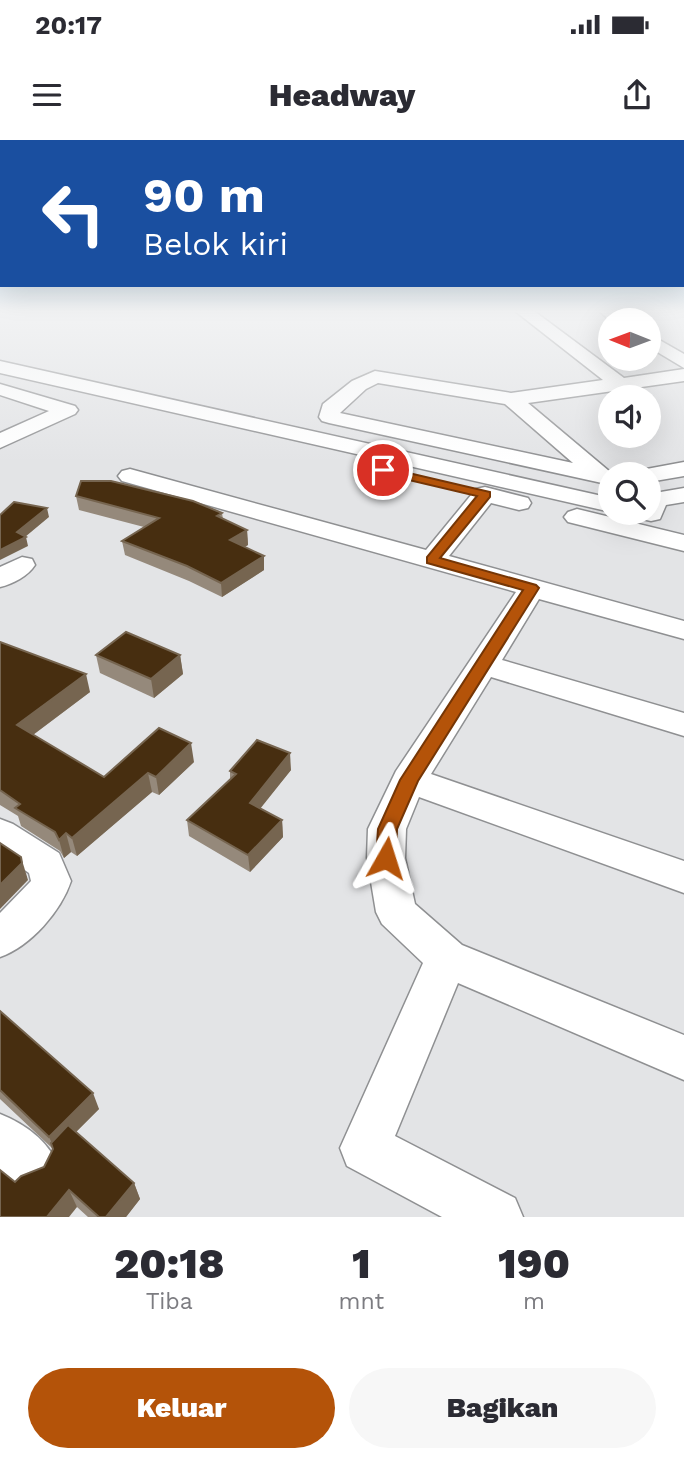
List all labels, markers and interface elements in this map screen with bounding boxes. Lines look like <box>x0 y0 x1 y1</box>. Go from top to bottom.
text: 20:17 <box>35 10 102 40</box>
icon: menu <box>28 76 66 114</box>
text: Headway <box>269 76 415 114</box>
icon: share <box>618 76 656 114</box>
text: 90 m <box>143 166 265 224</box>
icon: left <box>28 168 119 259</box>
text: Belok kiri <box>143 225 288 263</box>
north arrow <box>598 308 662 371</box>
map controls <box>598 308 661 525</box>
button: sound <box>598 385 661 448</box>
pin <box>353 440 413 500</box>
icon: arrive <box>364 451 402 489</box>
button: search <box>598 462 661 525</box>
position arrow <box>349 821 423 895</box>
text: 20:18 <box>114 1239 225 1288</box>
text: 1 <box>352 1239 371 1288</box>
text: 190 <box>498 1239 570 1288</box>
text: Tiba <box>146 1288 193 1315</box>
text: mnt <box>339 1288 384 1315</box>
text: m <box>523 1288 545 1315</box>
button: Keluar <box>28 1368 335 1448</box>
button: Bagikan <box>349 1368 656 1448</box>

